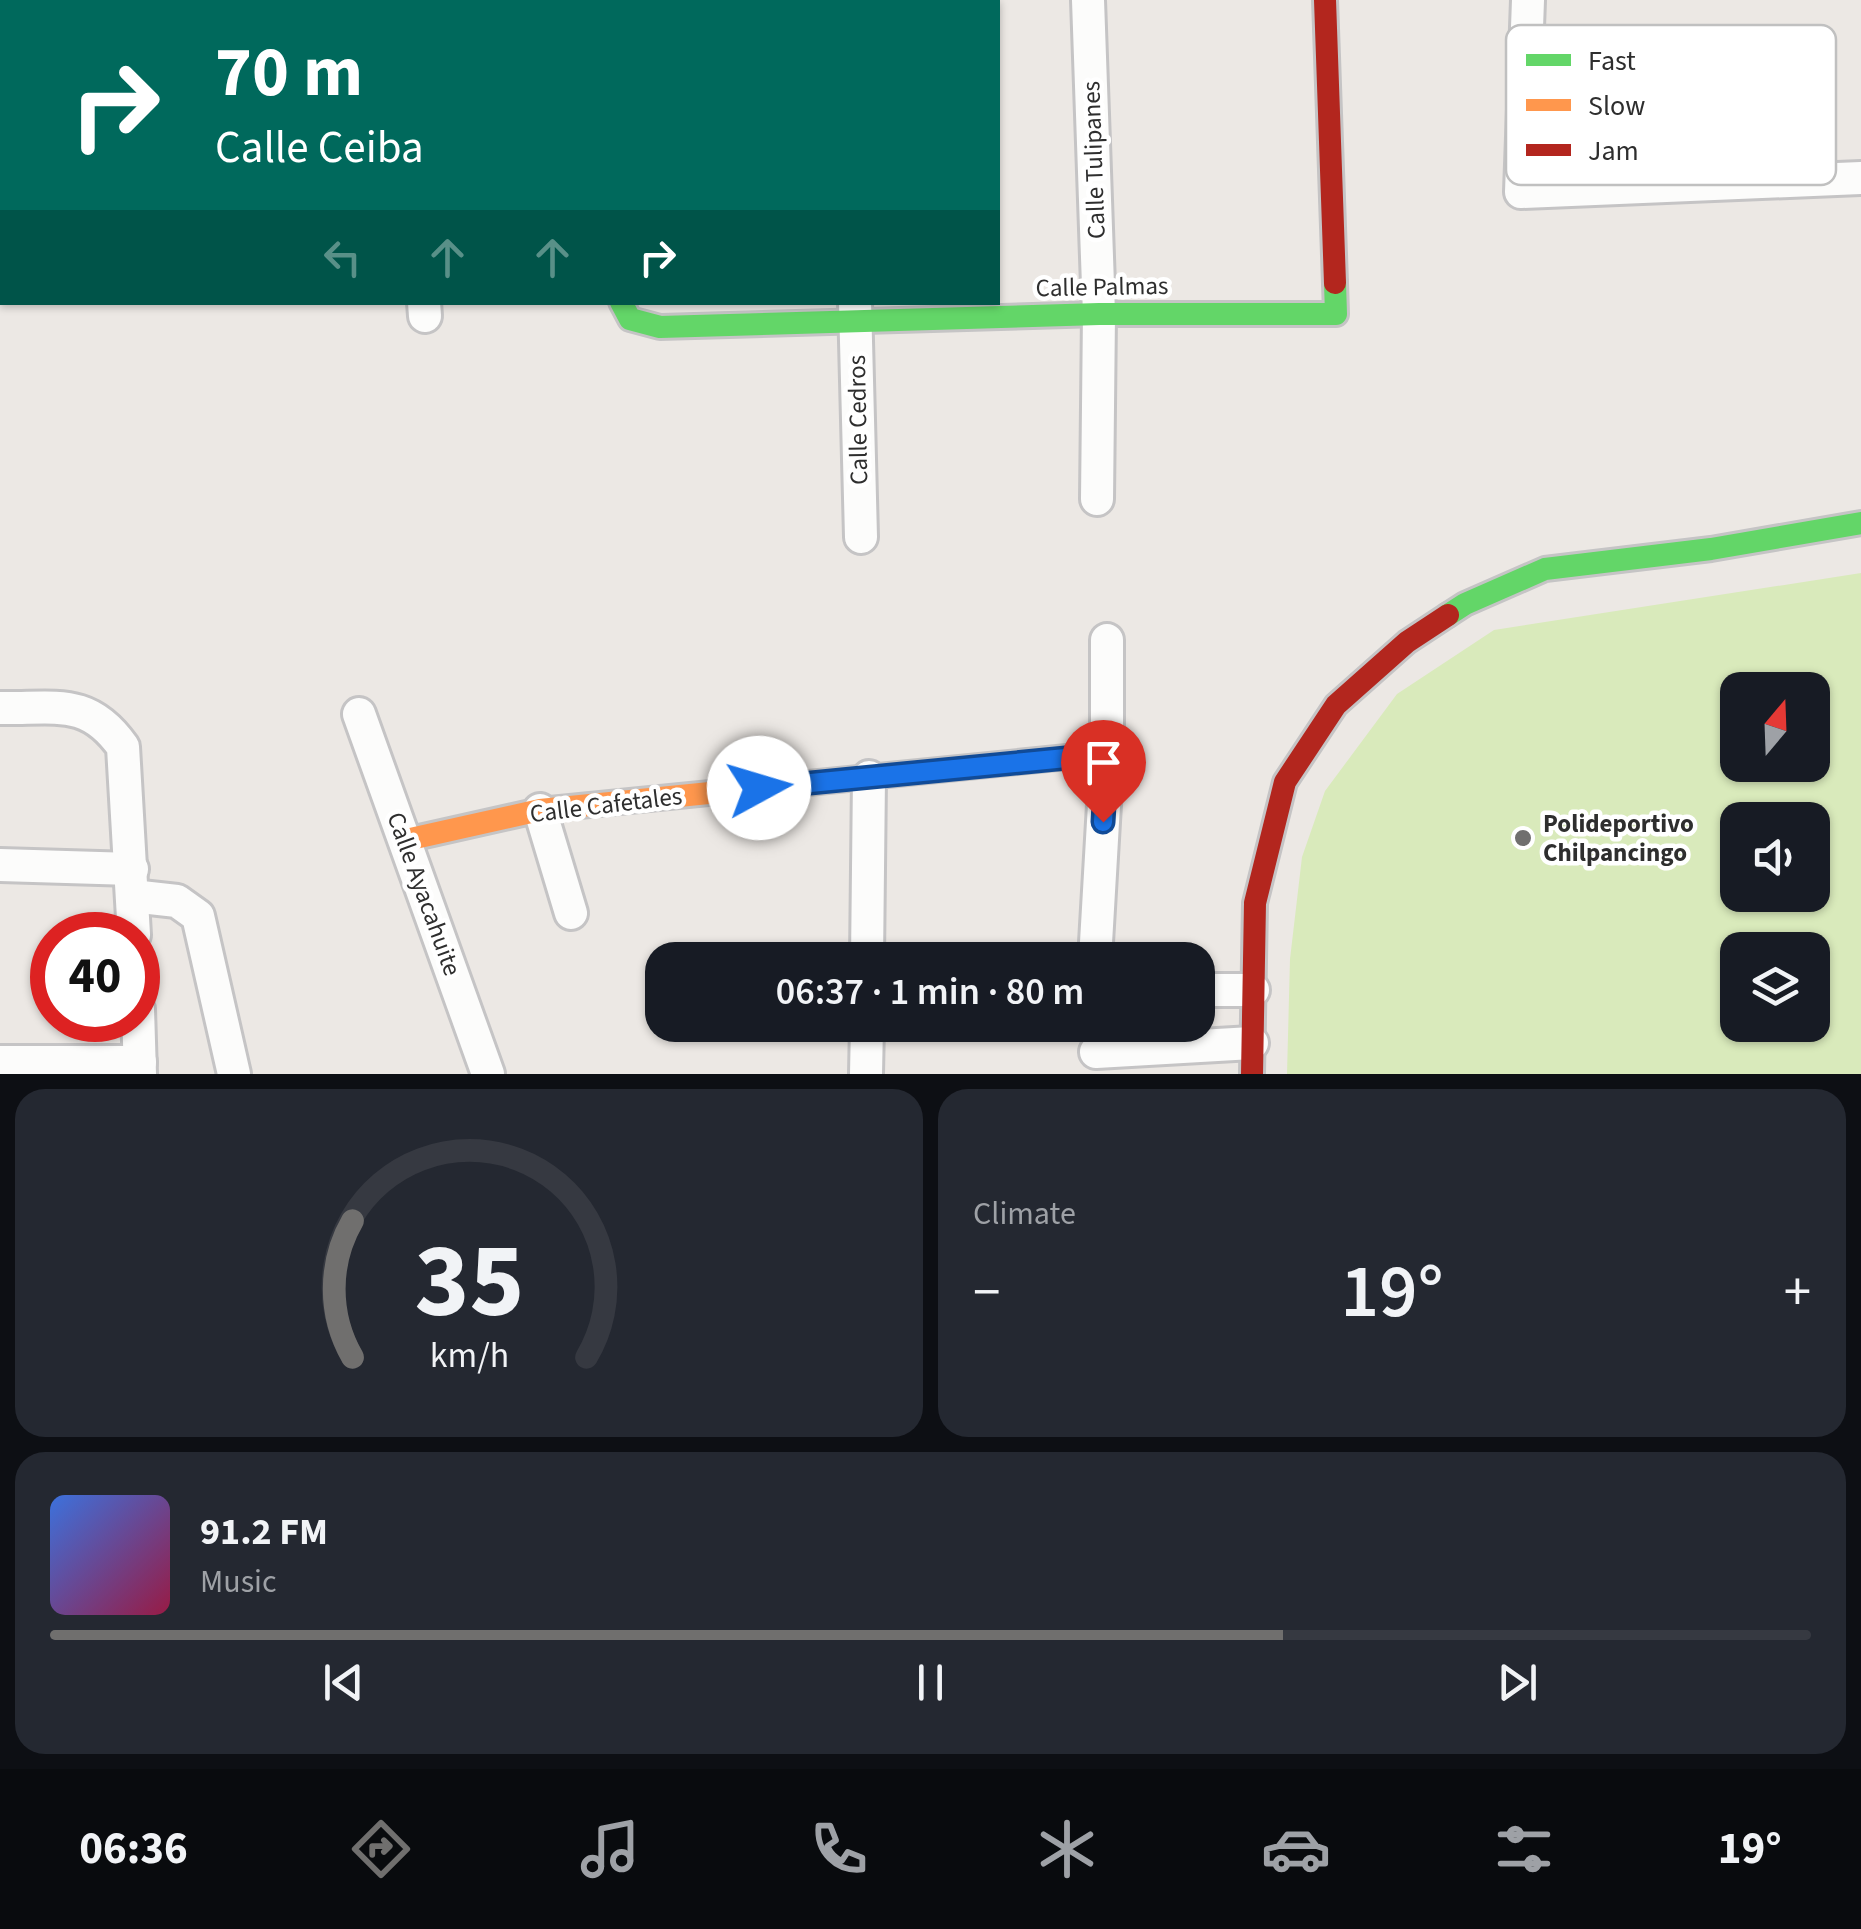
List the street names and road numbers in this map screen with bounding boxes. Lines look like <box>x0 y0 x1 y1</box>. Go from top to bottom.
street label: Calle Tulipanes <box>1073 80 1115 240</box>
street label: Calle Palmas <box>1035 268 1169 306</box>
street label: Calle Cedros <box>839 355 877 485</box>
street label: Calle Cafetales <box>528 778 684 832</box>
street label: Calle Ayacahuite <box>378 807 470 981</box>

